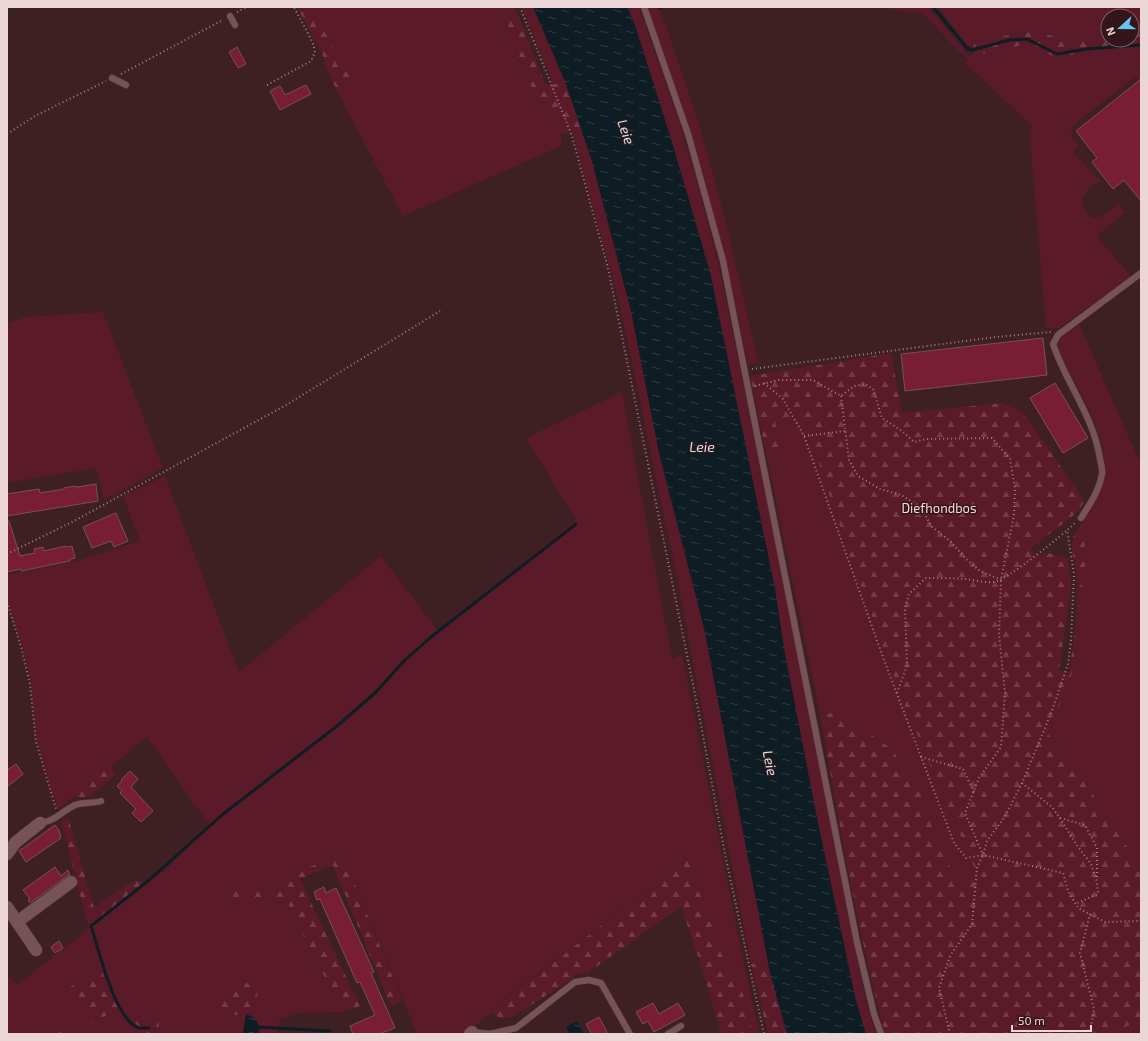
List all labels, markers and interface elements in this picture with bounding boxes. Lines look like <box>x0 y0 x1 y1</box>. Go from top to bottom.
north arrow <box>1100 8 1140 48</box>
text: N <box>1103 26 1118 38</box>
water label: Leie <box>614 117 639 147</box>
water label: Leie <box>689 438 715 455</box>
park label: Diefhondbos <box>901 500 977 516</box>
water label: Leie <box>760 749 782 778</box>
scale bar <box>1012 1007 1091 1033</box>
text: 50 m <box>1018 1013 1045 1027</box>

